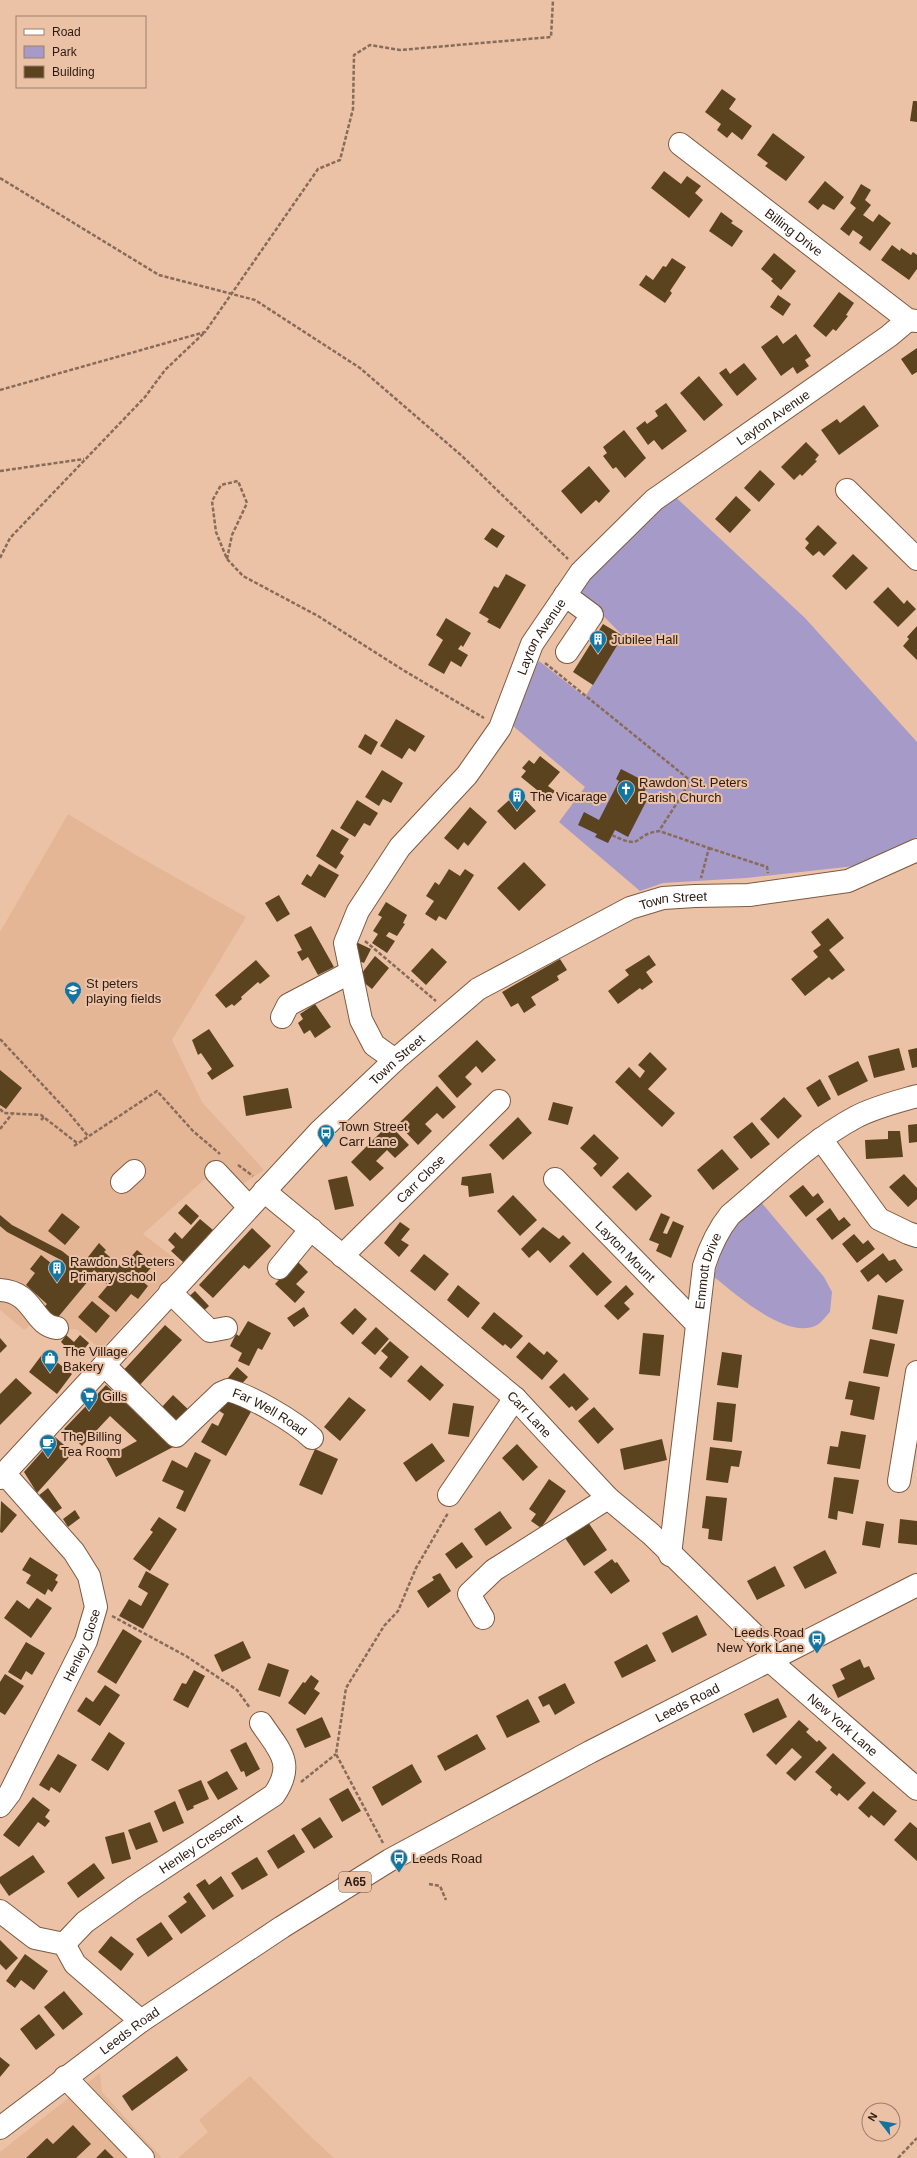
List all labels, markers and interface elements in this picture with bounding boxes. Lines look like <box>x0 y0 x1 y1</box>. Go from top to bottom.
legend <box>16 16 146 88</box>
text: Road <box>52 25 81 39</box>
text: Park <box>52 45 78 59</box>
text: Building <box>52 65 95 79</box>
street label: Billing Drive <box>762 205 825 259</box>
street label: Layton Avenue <box>734 387 813 448</box>
street label: Layton Avenue <box>514 596 569 677</box>
building icon: Jubilee Hall <box>588 629 608 654</box>
place label: Jubilee Hall <box>611 632 678 647</box>
place label: Rawdon St. Peters Parish Church <box>639 775 748 805</box>
church icon: Rawdon St. Peters Parish Church <box>616 779 636 804</box>
building icon: The Vicarage <box>507 786 527 811</box>
place label: The Vicarage <box>530 789 607 804</box>
street label: Town Street <box>637 889 708 913</box>
place label: St peters playing fields <box>86 976 162 1006</box>
school or university icon: St peters playing fields <box>63 980 83 1005</box>
street label: Town Street <box>366 1031 428 1088</box>
place label: Town Street Carr Lane <box>339 1119 408 1149</box>
bus stop icon: Town Street Carr Lane <box>316 1123 336 1148</box>
street label: Carr Close <box>393 1152 448 1206</box>
street label: Layton Mount <box>592 1218 659 1285</box>
street label: Emmott Drive <box>692 1230 725 1310</box>
place label: Rawdon St Peters Primary school <box>70 1254 175 1284</box>
building icon: Rawdon St Peters Primary school <box>47 1258 67 1283</box>
place label: The Village Bakery <box>63 1344 128 1374</box>
shop icon: The Village Bakery <box>40 1348 60 1373</box>
street label: Far Well Road <box>231 1385 310 1439</box>
supermarket icon: Gills <box>79 1386 99 1411</box>
street label: Carr Lane <box>504 1388 555 1440</box>
place label: Gills <box>102 1389 128 1404</box>
place label: The Billing Tea Room <box>61 1429 122 1459</box>
cafe icon: The Billing Tea Room <box>38 1433 58 1458</box>
street label: Henley Close <box>60 1607 103 1684</box>
place label: Leeds Road New York Lane <box>717 1625 804 1655</box>
bus stop icon: Leeds Road New York Lane <box>807 1629 827 1654</box>
street label: Leeds Road <box>653 1680 722 1725</box>
street label: New York Lane <box>805 1690 880 1759</box>
street label: Henley Crescent <box>156 1811 245 1877</box>
bus stop icon: Leeds Road <box>389 1848 409 1873</box>
place label: Leeds Road <box>412 1851 482 1866</box>
road number: A65 <box>339 1872 371 1892</box>
street label: Leeds Road <box>97 2004 162 2058</box>
north arrow <box>861 2102 901 2142</box>
text: N <box>865 2110 880 2123</box>

